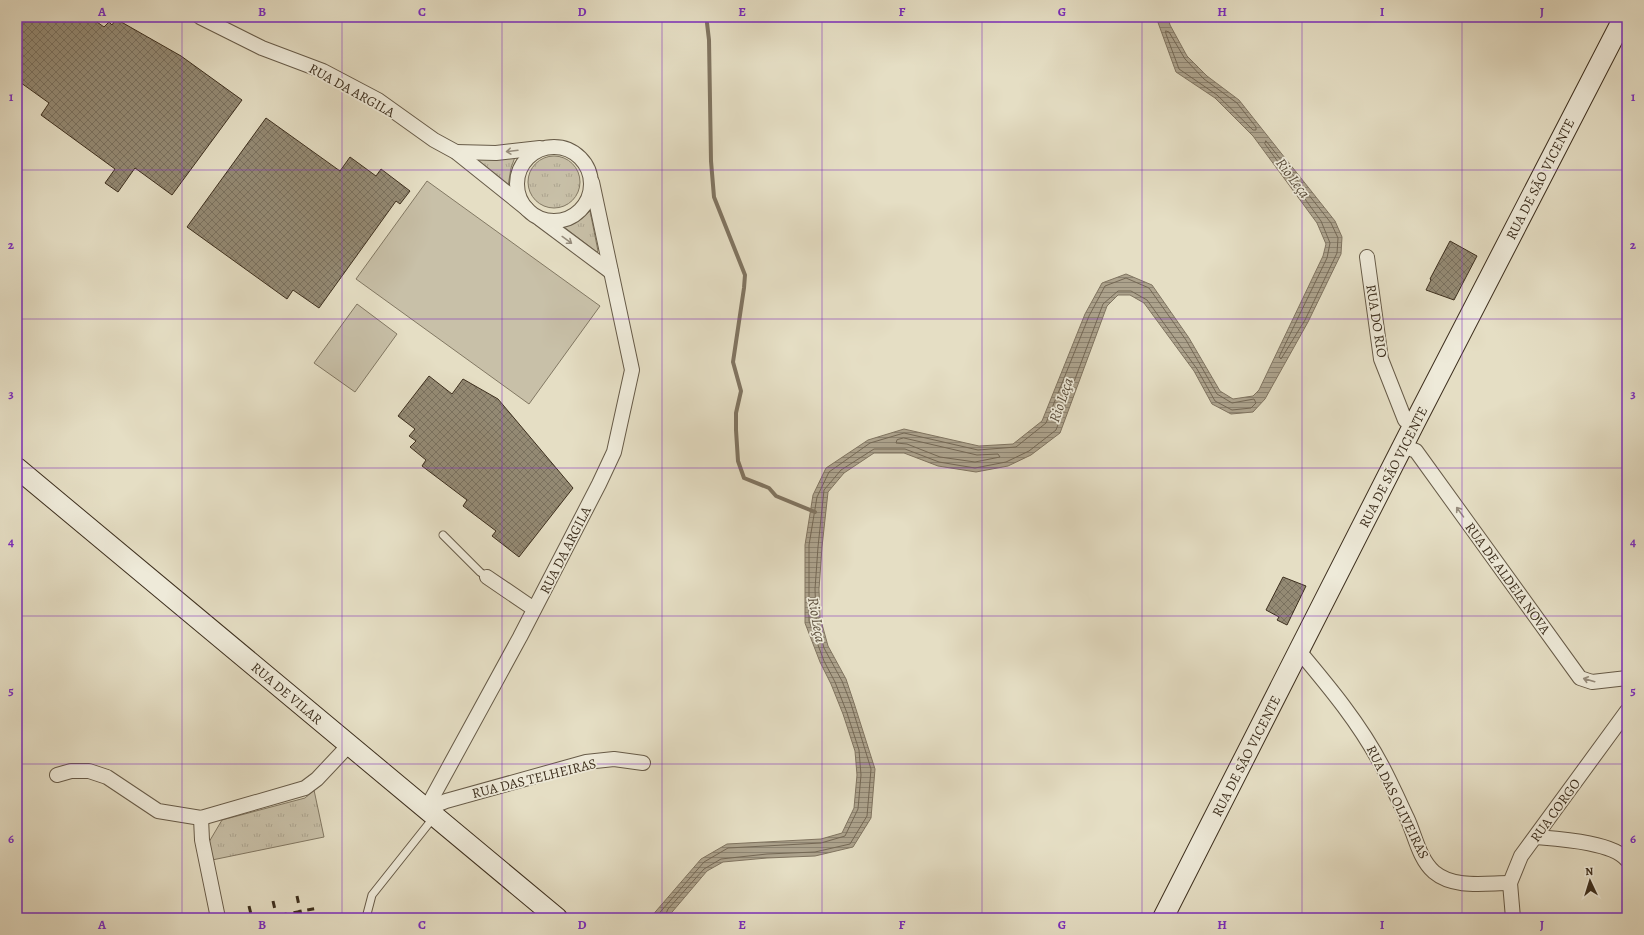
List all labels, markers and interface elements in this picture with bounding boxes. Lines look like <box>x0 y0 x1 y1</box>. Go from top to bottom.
text: A <box>97 3 107 20</box>
text: B <box>258 3 266 20</box>
text: C <box>418 3 426 20</box>
text: D <box>577 3 587 20</box>
text: E <box>738 3 746 20</box>
text: F <box>899 3 906 20</box>
text: G <box>1058 3 1066 20</box>
text: H <box>1217 3 1227 20</box>
text: I <box>1380 3 1385 20</box>
text: J <box>1540 3 1544 20</box>
street label: RUA DA ARGILA <box>305 59 399 122</box>
text: 1 <box>9 88 14 105</box>
text: 1 <box>1631 88 1636 105</box>
street label: RUA DE SÃO VICENTE <box>1502 115 1579 243</box>
one-way arrow <box>506 147 519 155</box>
water label: Rio Leça <box>1271 154 1315 202</box>
text: 2 <box>8 236 15 253</box>
one-way arrow <box>562 236 573 244</box>
text: 2 <box>1630 236 1637 253</box>
street label: RUA DO RIO <box>1361 283 1392 360</box>
water label: Rio Leça <box>1044 375 1078 425</box>
text: 3 <box>8 385 14 402</box>
text: 3 <box>1630 385 1636 402</box>
street label: RUA DE SÃO VICENTE <box>1355 403 1432 531</box>
street label: RUA DA ARGILA <box>535 502 596 597</box>
one-way arrow <box>1456 506 1464 517</box>
street label: RUA DE ALDEIA NOVA <box>1461 519 1555 639</box>
text: 4 <box>8 533 14 550</box>
text: 4 <box>1630 533 1636 550</box>
water label: Rio Leça <box>803 596 831 644</box>
street label: RUA DE VILAR <box>247 658 327 729</box>
one-way arrow <box>1582 676 1595 683</box>
text: 5 <box>8 682 14 699</box>
text: 5 <box>1630 682 1636 699</box>
street label: RUA DE SÃO VICENTE <box>1208 692 1285 820</box>
street label: RUA DAS OLIVEIRAS <box>1362 742 1433 862</box>
street label: RUA DAS TELHEIRAS <box>470 754 598 803</box>
street label: RUA CORGO <box>1526 774 1585 846</box>
text: 6 <box>8 830 14 847</box>
text: 6 <box>1630 830 1636 847</box>
north arrow <box>1570 861 1610 901</box>
text: N <box>1585 864 1594 879</box>
text: A <box>97 916 107 933</box>
text: B <box>258 916 266 933</box>
text: C <box>418 916 426 933</box>
text: D <box>577 916 587 933</box>
text: E <box>738 916 746 933</box>
text: F <box>899 916 906 933</box>
text: G <box>1058 916 1066 933</box>
text: H <box>1217 916 1227 933</box>
text: I <box>1380 916 1385 933</box>
text: J <box>1540 916 1544 933</box>

